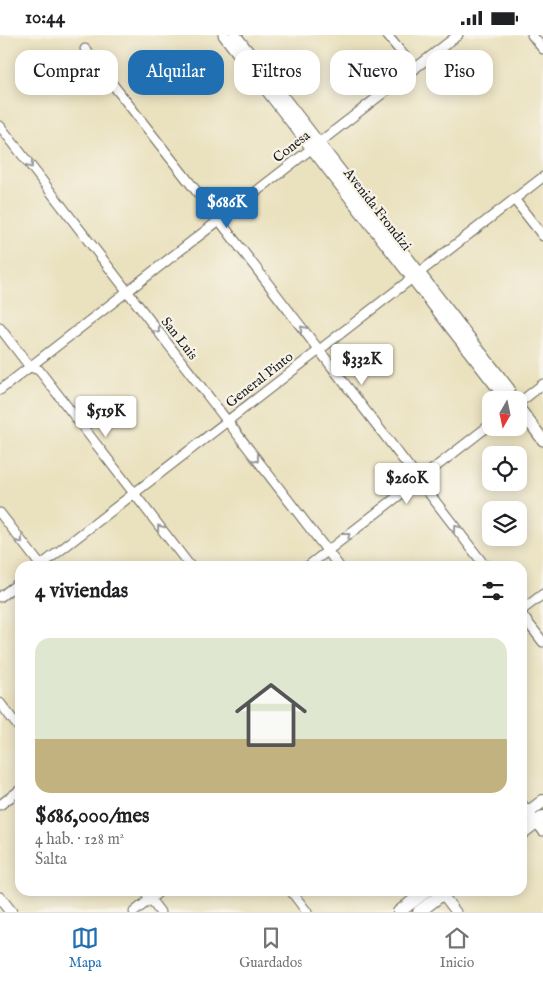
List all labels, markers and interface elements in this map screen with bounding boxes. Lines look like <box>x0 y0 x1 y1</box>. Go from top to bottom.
text: 10:44 <box>25 6 65 30</box>
chip: Comprar <box>15 50 118 95</box>
chip: Alquilar <box>128 50 224 95</box>
chip: Filtros <box>234 50 320 95</box>
chip: Nuevo <box>330 50 416 95</box>
chip: Piso <box>426 50 493 95</box>
street label: Conesa <box>269 126 315 167</box>
one-way arrow <box>24 159 32 168</box>
street label: Avenida Frondizi <box>339 164 415 255</box>
pin: $686K <box>192 187 262 229</box>
text: $686K <box>207 193 247 213</box>
street label: San Luis <box>157 314 202 364</box>
one-way arrow <box>151 324 160 334</box>
one-way arrow <box>301 326 309 335</box>
pin: $332K <box>327 343 397 386</box>
street label: General Pinto <box>222 347 297 412</box>
text: $332K <box>342 350 382 370</box>
north arrow <box>482 391 528 436</box>
map controls <box>482 391 527 546</box>
pin: $519K <box>71 395 141 438</box>
text: $519K <box>86 402 126 422</box>
button: locate <box>482 446 527 491</box>
one-way arrow <box>250 453 259 463</box>
pin: $260K <box>372 463 442 505</box>
text: $260K <box>386 469 428 489</box>
button: layers <box>482 501 527 546</box>
one-way arrow <box>157 524 166 534</box>
one-way arrow <box>453 525 461 534</box>
one-way arrow <box>15 534 23 543</box>
one-way arrow <box>341 534 350 542</box>
icon: filters <box>479 577 507 605</box>
text: 4 viviendas <box>35 578 128 605</box>
icon: home <box>226 670 316 760</box>
text: $686,000/mes <box>35 803 149 830</box>
text: 4 hab. · 128 m² <box>35 830 124 850</box>
text: Salta <box>35 850 67 870</box>
tab: Mapa <box>69 924 102 972</box>
tab: Guardados <box>239 924 302 972</box>
tab: Inicio <box>440 924 474 972</box>

